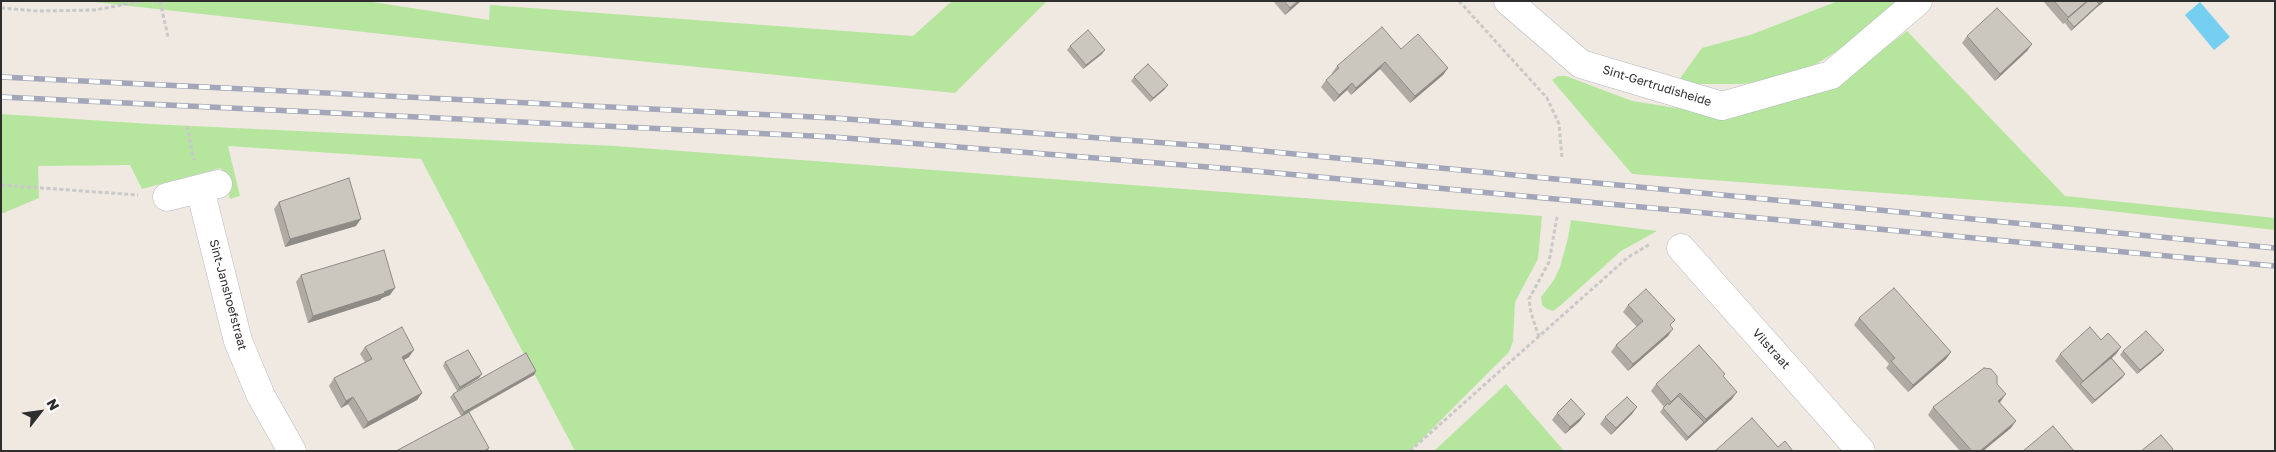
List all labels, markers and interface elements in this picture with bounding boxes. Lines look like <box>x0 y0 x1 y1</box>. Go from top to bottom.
street label: Sint-Gertrudisheide <box>1601 63 1713 109</box>
street label: Sint-Janshoefstraat <box>206 238 250 352</box>
street label: Vilstraat <box>1749 326 1793 372</box>
north arrow <box>15 387 65 437</box>
text: N <box>43 395 63 413</box>

